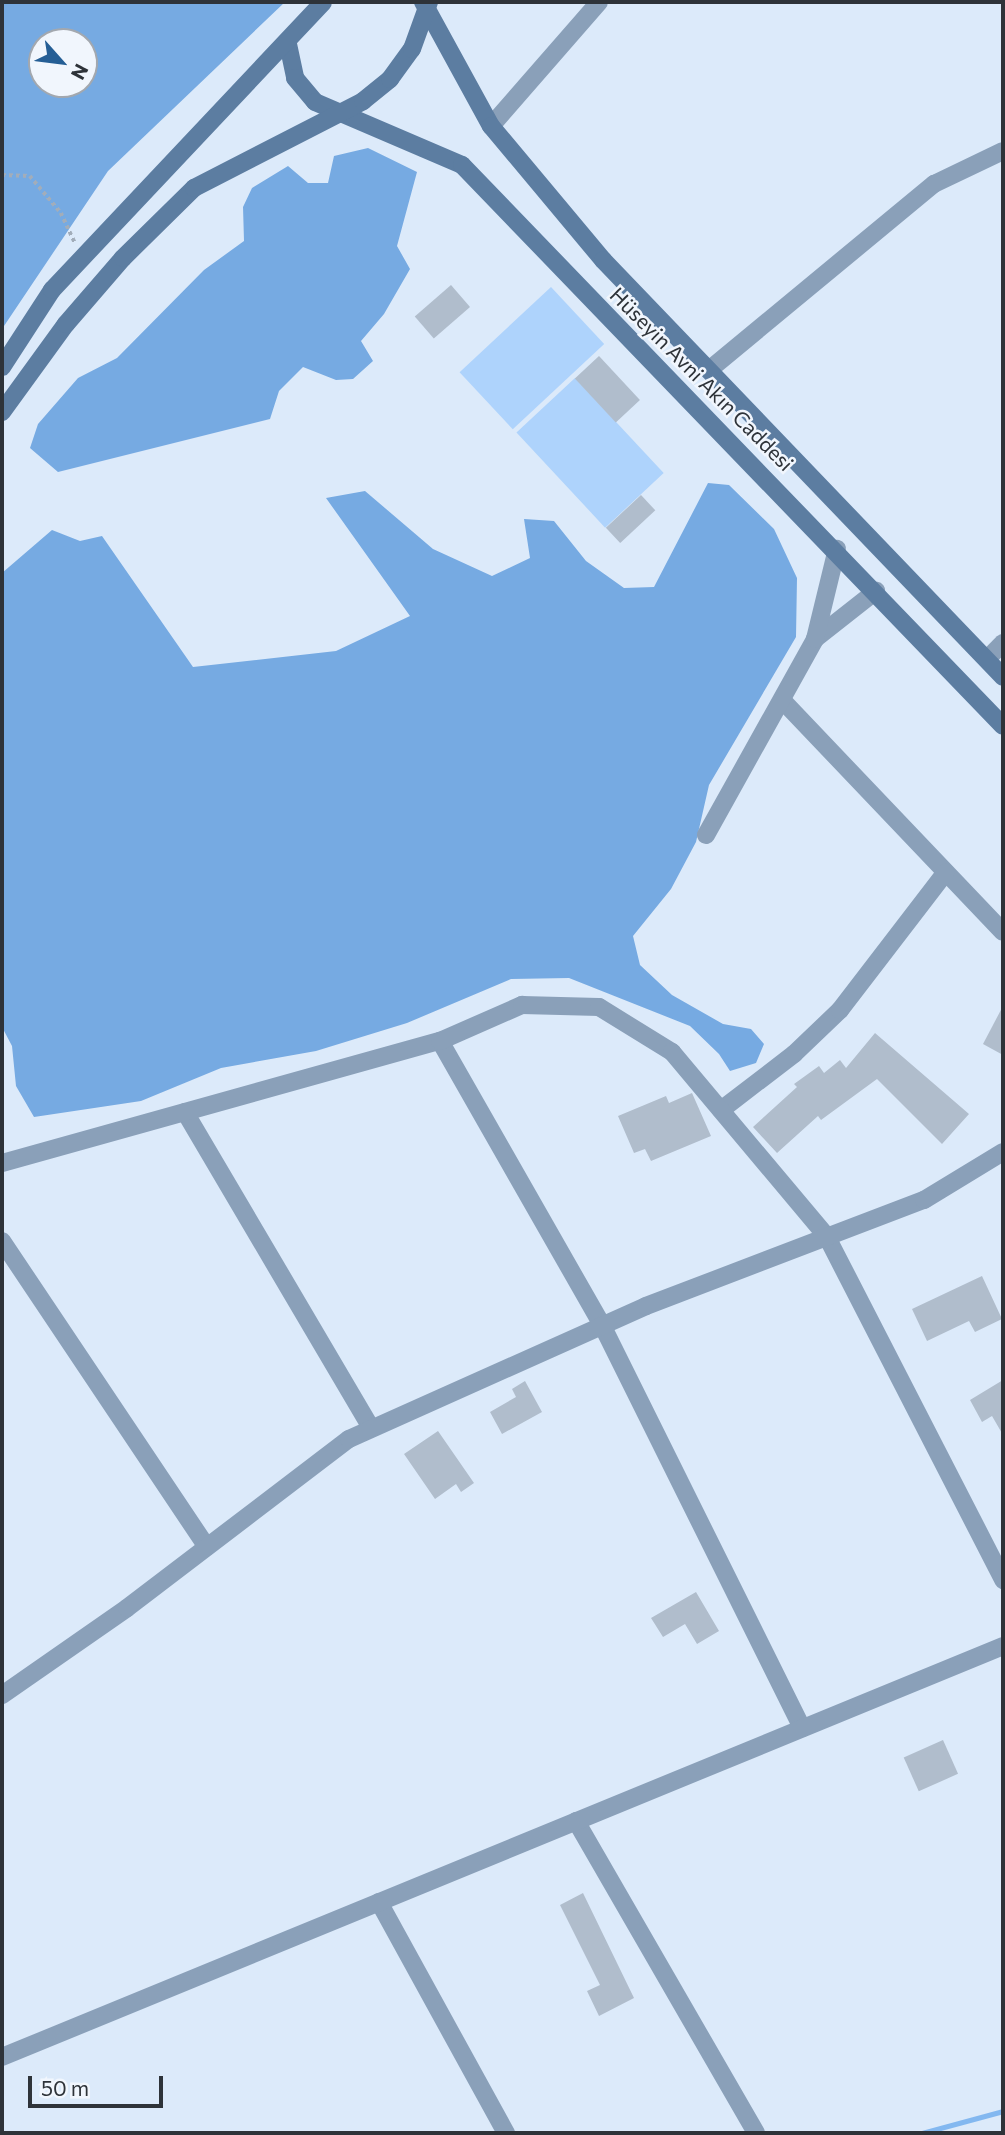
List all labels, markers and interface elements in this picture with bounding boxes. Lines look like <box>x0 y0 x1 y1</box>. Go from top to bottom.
north arrow <box>28 28 98 98</box>
text: N <box>67 60 94 84</box>
street label: Hüseyin Avni Akın Caddesi <box>605 282 799 476</box>
scale bar <box>32 2062 166 2106</box>
text: 50 m <box>41 2075 89 2100</box>

